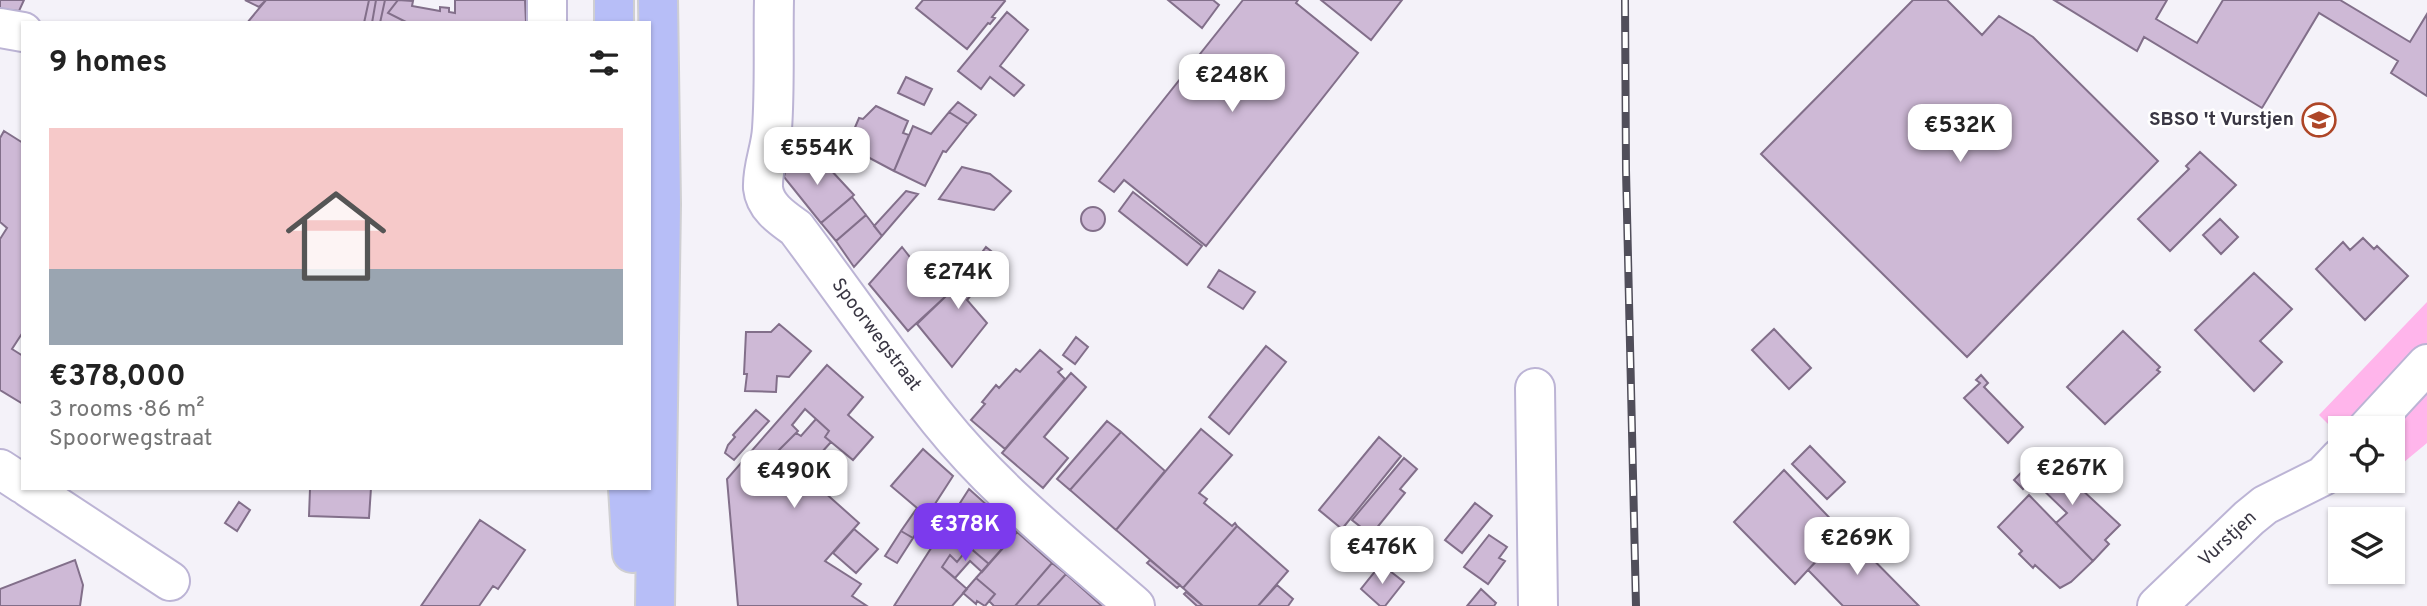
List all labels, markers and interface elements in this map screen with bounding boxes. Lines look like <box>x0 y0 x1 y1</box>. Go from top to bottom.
icon: filters <box>585 44 623 82</box>
text: 9 homes <box>49 45 167 82</box>
pin: €248K <box>1183 54 1281 114</box>
text: €248K <box>1195 62 1269 91</box>
school or university icon: SBSO 't Vurstjen <box>2300 101 2338 139</box>
pin: €532K <box>1911 104 2009 164</box>
place label: SBSO 't Vurstjen <box>2149 108 2294 132</box>
text: €532K <box>1924 112 1996 141</box>
pin: €554K <box>768 128 866 187</box>
text: €554K <box>780 135 854 164</box>
icon: home <box>273 173 399 299</box>
pin: €274K <box>909 252 1007 311</box>
text: €274K <box>923 259 993 288</box>
street label: Spoorwegstraat <box>826 274 926 396</box>
text: €378,000 <box>49 359 186 396</box>
text: 3 rooms · 86 m² <box>49 396 205 425</box>
map controls <box>2328 416 2405 584</box>
button: locate <box>2328 416 2405 493</box>
text: Spoorwegstraat <box>49 425 212 454</box>
pin: €267K <box>2023 448 2121 507</box>
pin: €490K <box>745 450 843 510</box>
text: €267K <box>2036 455 2108 484</box>
text: €490K <box>756 458 832 487</box>
pin: €378K <box>916 504 1014 563</box>
street label: Vurstjen <box>2194 506 2262 572</box>
button: layers <box>2328 507 2405 584</box>
text: €378K <box>930 511 1000 540</box>
pin: €269K <box>1808 518 1906 577</box>
text: €269K <box>1820 525 1894 554</box>
pin: €476K <box>1333 526 1431 586</box>
text: €476K <box>1346 534 1418 563</box>

